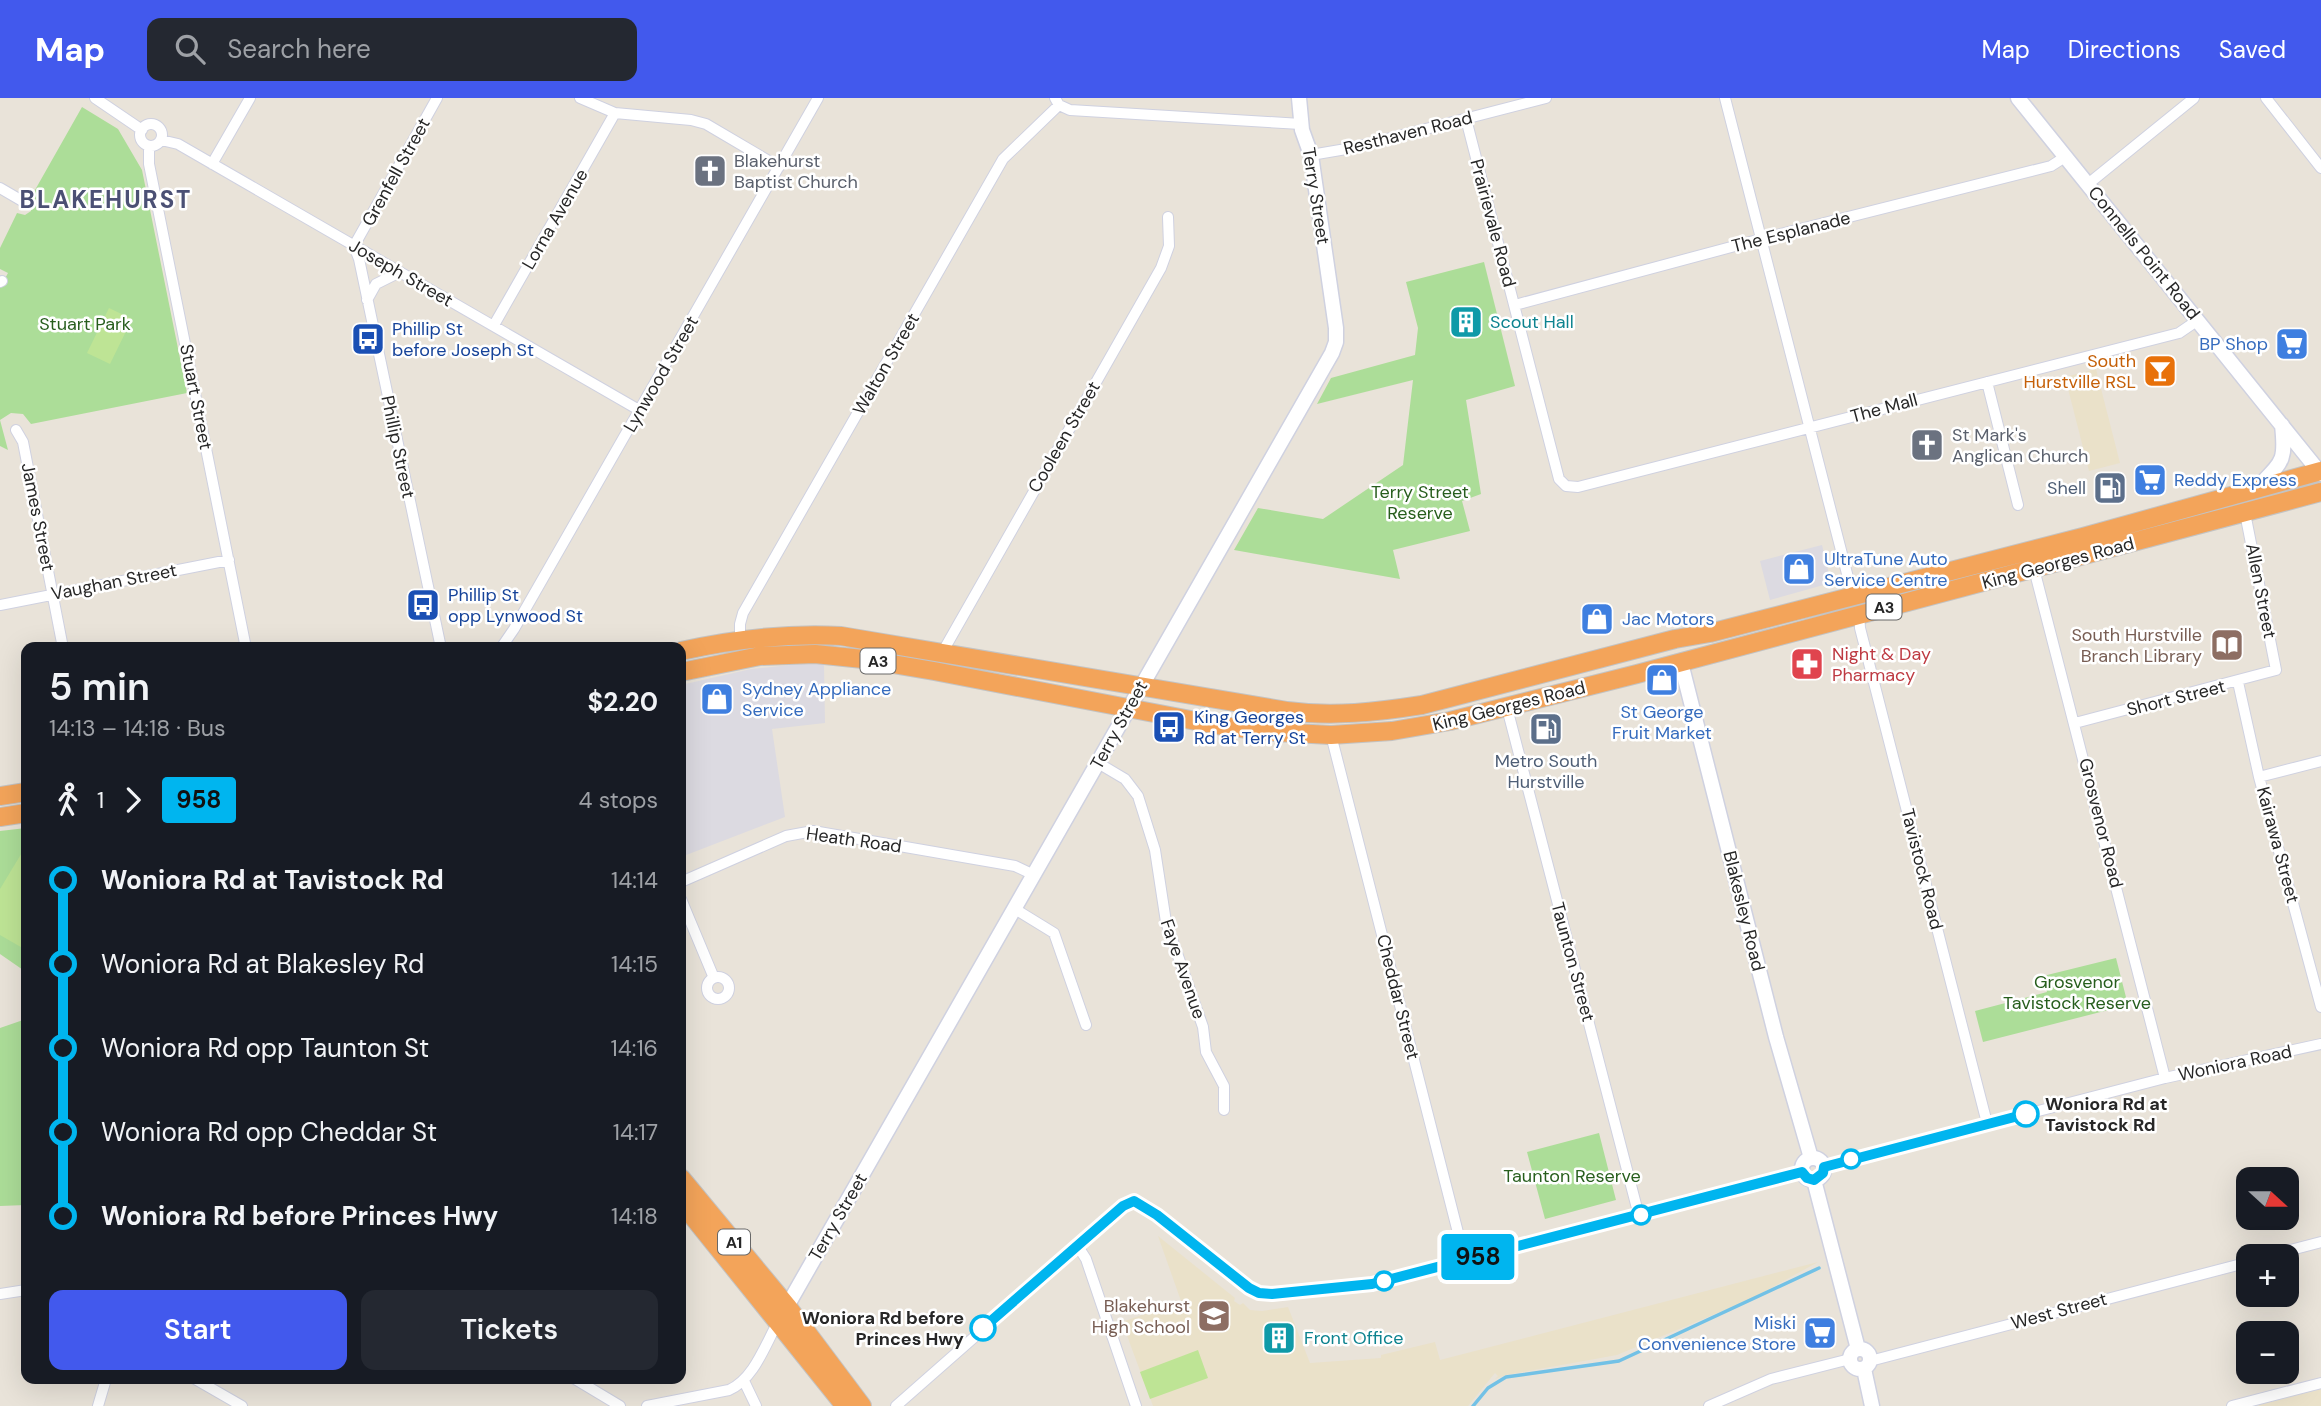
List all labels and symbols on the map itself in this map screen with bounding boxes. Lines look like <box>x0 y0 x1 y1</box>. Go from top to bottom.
street label: Resthaven Road <box>1341 105 1475 161</box>
street label: Grenfell Street <box>356 114 436 230</box>
street label: Terry Street <box>1296 146 1336 246</box>
place label: Blakehurst Baptist Church <box>734 149 858 194</box>
church icon: Blakehurst Baptist Church <box>691 152 729 190</box>
street label: Prairievale Road <box>1464 156 1522 290</box>
street label: Lorna Avenue <box>516 164 594 274</box>
street label: Connells Point Road <box>2083 181 2205 325</box>
district label: BLAKEHURST <box>20 184 192 215</box>
street label: The Esplanade <box>1729 206 1853 258</box>
street label: Joseph Street <box>345 234 457 312</box>
building icon: Scout Hall <box>1447 303 1485 341</box>
street label: Walton Street <box>847 309 925 419</box>
place label: Scout Hall <box>1490 310 1574 334</box>
street label: Lynwood Street <box>618 311 704 437</box>
park label: Stuart Park <box>39 312 131 336</box>
place label: Phillip St before Joseph St <box>392 317 534 362</box>
bus stop icon: Phillip St before Joseph St <box>349 320 387 358</box>
supermarket icon: BP Shop <box>2273 325 2311 363</box>
place label: BP Shop <box>2199 332 2268 356</box>
street label: Stuart Street <box>174 342 218 452</box>
place label: South Hurstville RSL <box>2024 349 2136 394</box>
bar icon: South Hurstville RSL <box>2141 352 2179 390</box>
street label: Cooleen Street <box>1022 377 1106 497</box>
street label: The Mall <box>1848 388 1920 428</box>
street label: Phillip Street <box>375 393 421 501</box>
place label: St Mark's Anglican Church <box>1952 423 2088 468</box>
church icon: St Mark's Anglican Church <box>1908 426 1946 464</box>
street label: James Street <box>16 461 60 573</box>
supermarket icon: Reddy Express <box>2131 461 2169 499</box>
place label: Reddy Express <box>2174 468 2297 492</box>
fuel station icon: Shell <box>2091 469 2129 507</box>
place label: Shell <box>2047 476 2086 500</box>
park label: Terry Street Reserve <box>1371 480 1469 525</box>
street label: King Georges Road <box>1979 531 2137 595</box>
street label: Allen Street <box>2240 541 2282 641</box>
place label: UltraTune Auto Service Centre <box>1824 547 1948 592</box>
shop icon: UltraTune Auto Service Centre <box>1780 550 1818 588</box>
street label: Vaughan Street <box>49 558 179 606</box>
place label: Phillip St opp Lynwood St <box>448 583 583 628</box>
bus stop icon: Phillip St opp Lynwood St <box>404 586 442 624</box>
road number: A3 <box>1867 594 1902 620</box>
shop icon: Jac Motors <box>1578 600 1616 638</box>
place label: Jac Motors <box>1622 607 1715 631</box>
place label: South Hurstville Branch Library <box>2071 623 2202 668</box>
library icon: South Hurstville Branch Library <box>2208 626 2246 664</box>
place label: Night & Day Pharmacy <box>1832 642 1931 687</box>
pharmacy icon: Night & Day Pharmacy <box>1788 645 1826 683</box>
road number: A3 <box>860 648 896 674</box>
shop icon: St George Fruit Market <box>1643 661 1681 699</box>
street label: Short Street <box>2124 674 2228 722</box>
street label: King Georges Road <box>1430 675 1588 737</box>
street label: Terry Street <box>1085 676 1153 774</box>
place label: Sydney Appliance Service <box>742 677 891 722</box>
shop icon: Sydney Appliance Service <box>698 680 736 718</box>
place label: St George Fruit Market <box>1612 700 1712 745</box>
place label: King Georges Rd at Terry St <box>1194 705 1306 750</box>
bus stop icon: King Georges Rd at Terry St <box>1150 708 1188 746</box>
fuel station icon: Metro South Hurstville <box>1527 710 1565 748</box>
place label: Metro South Hurstville <box>1495 749 1597 794</box>
street label: Grosvenor Road <box>2073 756 2129 890</box>
street label: Kairawa Street <box>2251 784 2305 906</box>
street label: Tavistock Road <box>1895 806 1949 932</box>
street label: Heath Road <box>805 821 903 859</box>
street label: Blakesley Road <box>1717 848 1771 974</box>
street label: Taunton Street <box>1546 900 1600 1024</box>
street label: Faye Avenue <box>1155 916 1211 1022</box>
street label: Cheddar Street <box>1371 932 1425 1062</box>
park label: Grosvenor Tavistock Reserve <box>2003 970 2151 1015</box>
street label: Woniora Road <box>2176 1039 2294 1087</box>
place label: Woniora Rd at Tavistock Rd <box>2045 1092 2168 1137</box>
marker: Woniora Rd at Tavistock Rd <box>2013 1101 2039 1127</box>
unlabelled marker <box>1841 1149 1861 1169</box>
park label: Taunton Reserve <box>1503 1164 1641 1188</box>
north arrow <box>2236 1167 2300 1230</box>
street label: Terry Street <box>803 1169 873 1265</box>
unlabelled marker <box>1631 1205 1651 1225</box>
road number: A1 <box>718 1230 750 1254</box>
line badge: 958 <box>1438 1234 1518 1280</box>
unlabelled marker <box>1374 1271 1394 1291</box>
street label: West Street <box>2008 1287 2110 1335</box>
place label: Blakehurst High School <box>1092 1294 1190 1339</box>
school or university icon: Blakehurst High School <box>1195 1297 1233 1335</box>
place label: Woniora Rd before Princes Hwy <box>802 1306 964 1351</box>
place label: Miski Convenience Store <box>1638 1311 1796 1356</box>
supermarket icon: Miski Convenience Store <box>1801 1314 1839 1352</box>
marker: Woniora Rd before Princes Hwy <box>970 1315 996 1341</box>
building icon: Front Office <box>1260 1319 1298 1357</box>
place label: Front Office <box>1304 1326 1404 1350</box>

